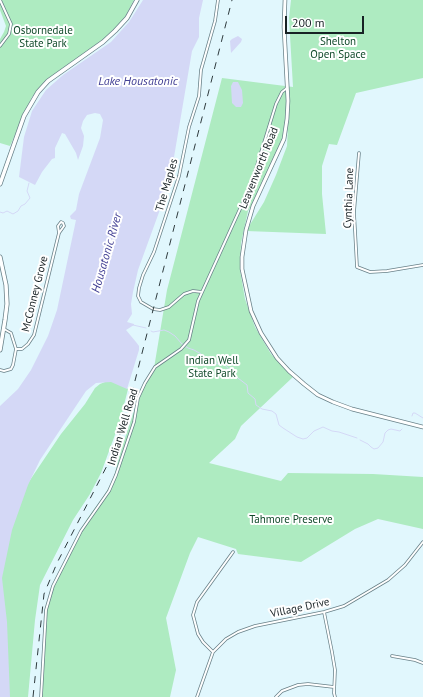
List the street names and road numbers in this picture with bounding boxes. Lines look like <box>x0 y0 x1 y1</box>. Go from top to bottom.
street label: Leavenworth Road <box>237 125 281 211</box>
street label: The Maples <box>153 157 181 213</box>
street label: Cynthia Lane <box>341 167 357 229</box>
street label: McConney Grove <box>19 255 51 333</box>
street label: Indian Well Road <box>105 387 141 467</box>
street label: Village Drive <box>269 595 331 621</box>

